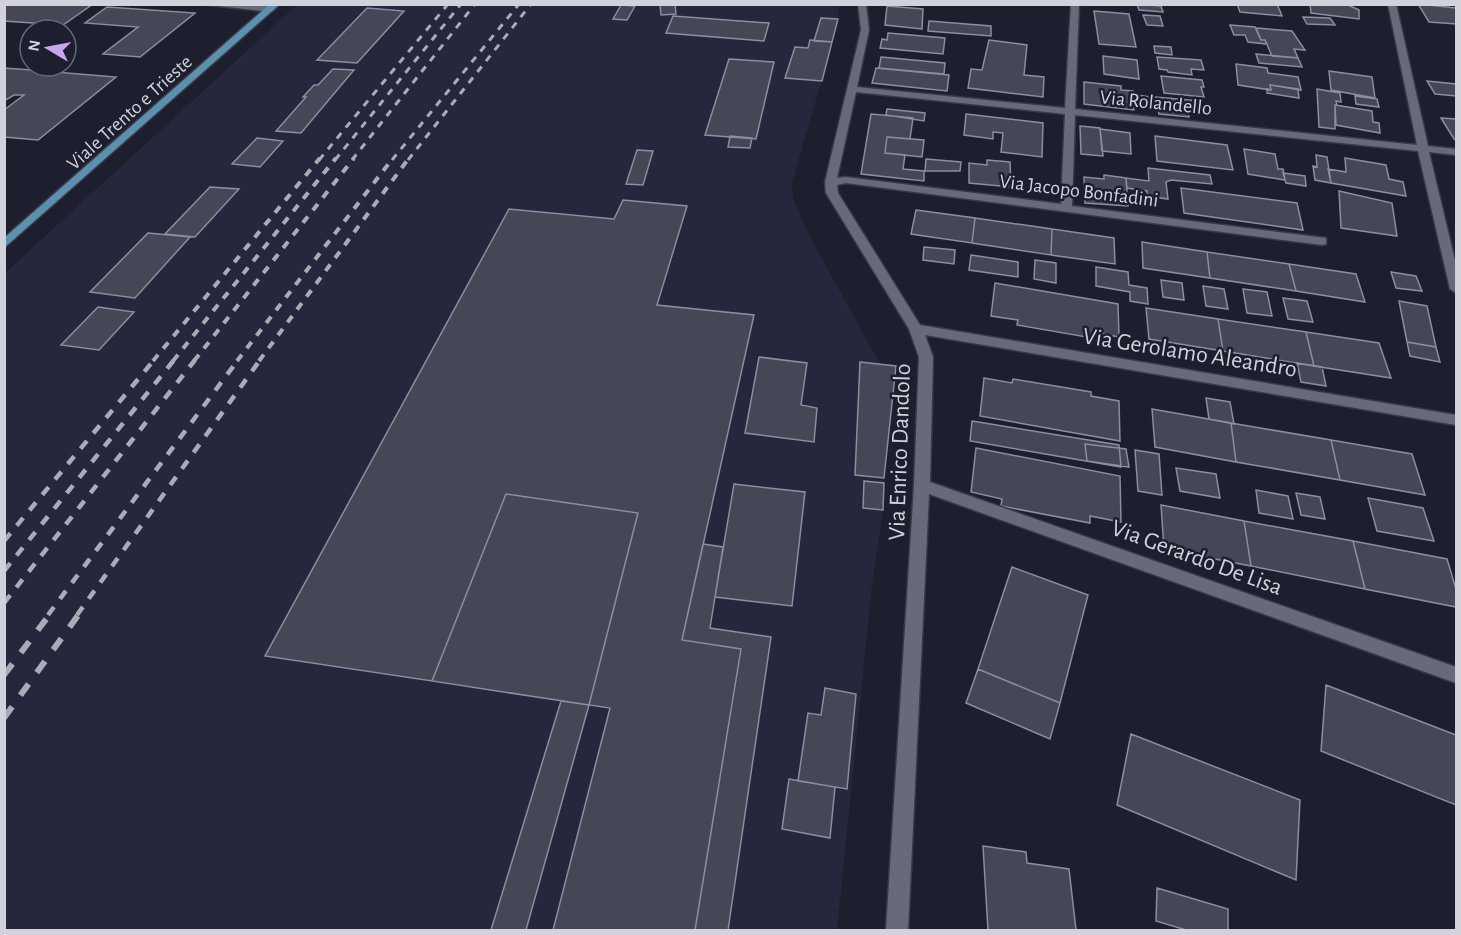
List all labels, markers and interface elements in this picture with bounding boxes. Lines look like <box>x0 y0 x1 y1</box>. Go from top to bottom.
north arrow <box>18 18 78 78</box>
text: N <box>25 39 43 52</box>
street label: Viale Trento e Trieste <box>63 52 196 174</box>
street label: Via Rolandello <box>1099 87 1213 119</box>
street label: Via Jacopo Bonfadini <box>998 171 1160 211</box>
street label: Via Gerolamo Aleandro <box>1081 324 1299 382</box>
street label: Via Enrico Dandolo <box>885 363 915 541</box>
street label: Via Gerardo De Lisa <box>1108 516 1285 600</box>

